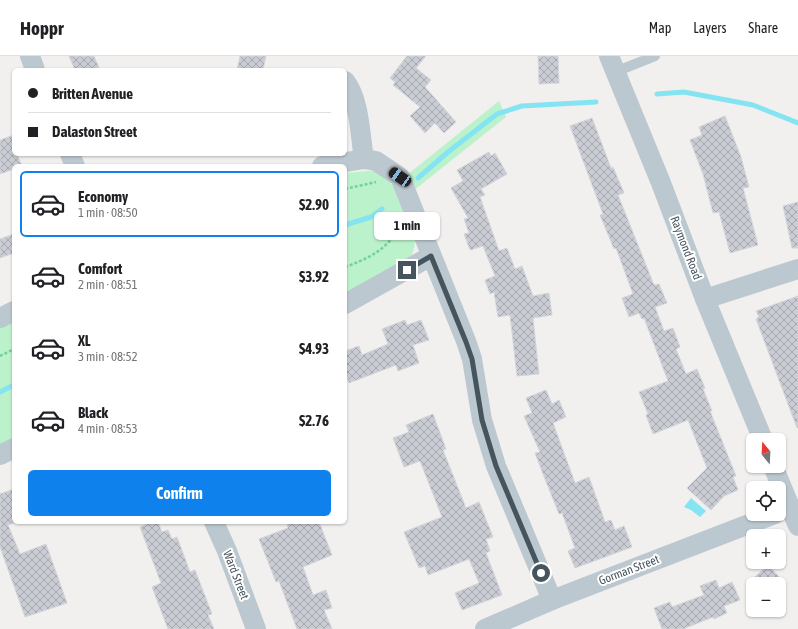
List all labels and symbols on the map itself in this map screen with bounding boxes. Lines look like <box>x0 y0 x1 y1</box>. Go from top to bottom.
car <box>387 165 413 189</box>
callout: 1 min <box>374 212 440 240</box>
street label: Raymond Road <box>667 214 705 282</box>
route end <box>398 261 416 279</box>
north arrow <box>746 433 786 473</box>
street label: Ward Street <box>220 549 252 602</box>
street label: Gorman Street <box>597 552 662 588</box>
route start <box>532 564 550 582</box>

